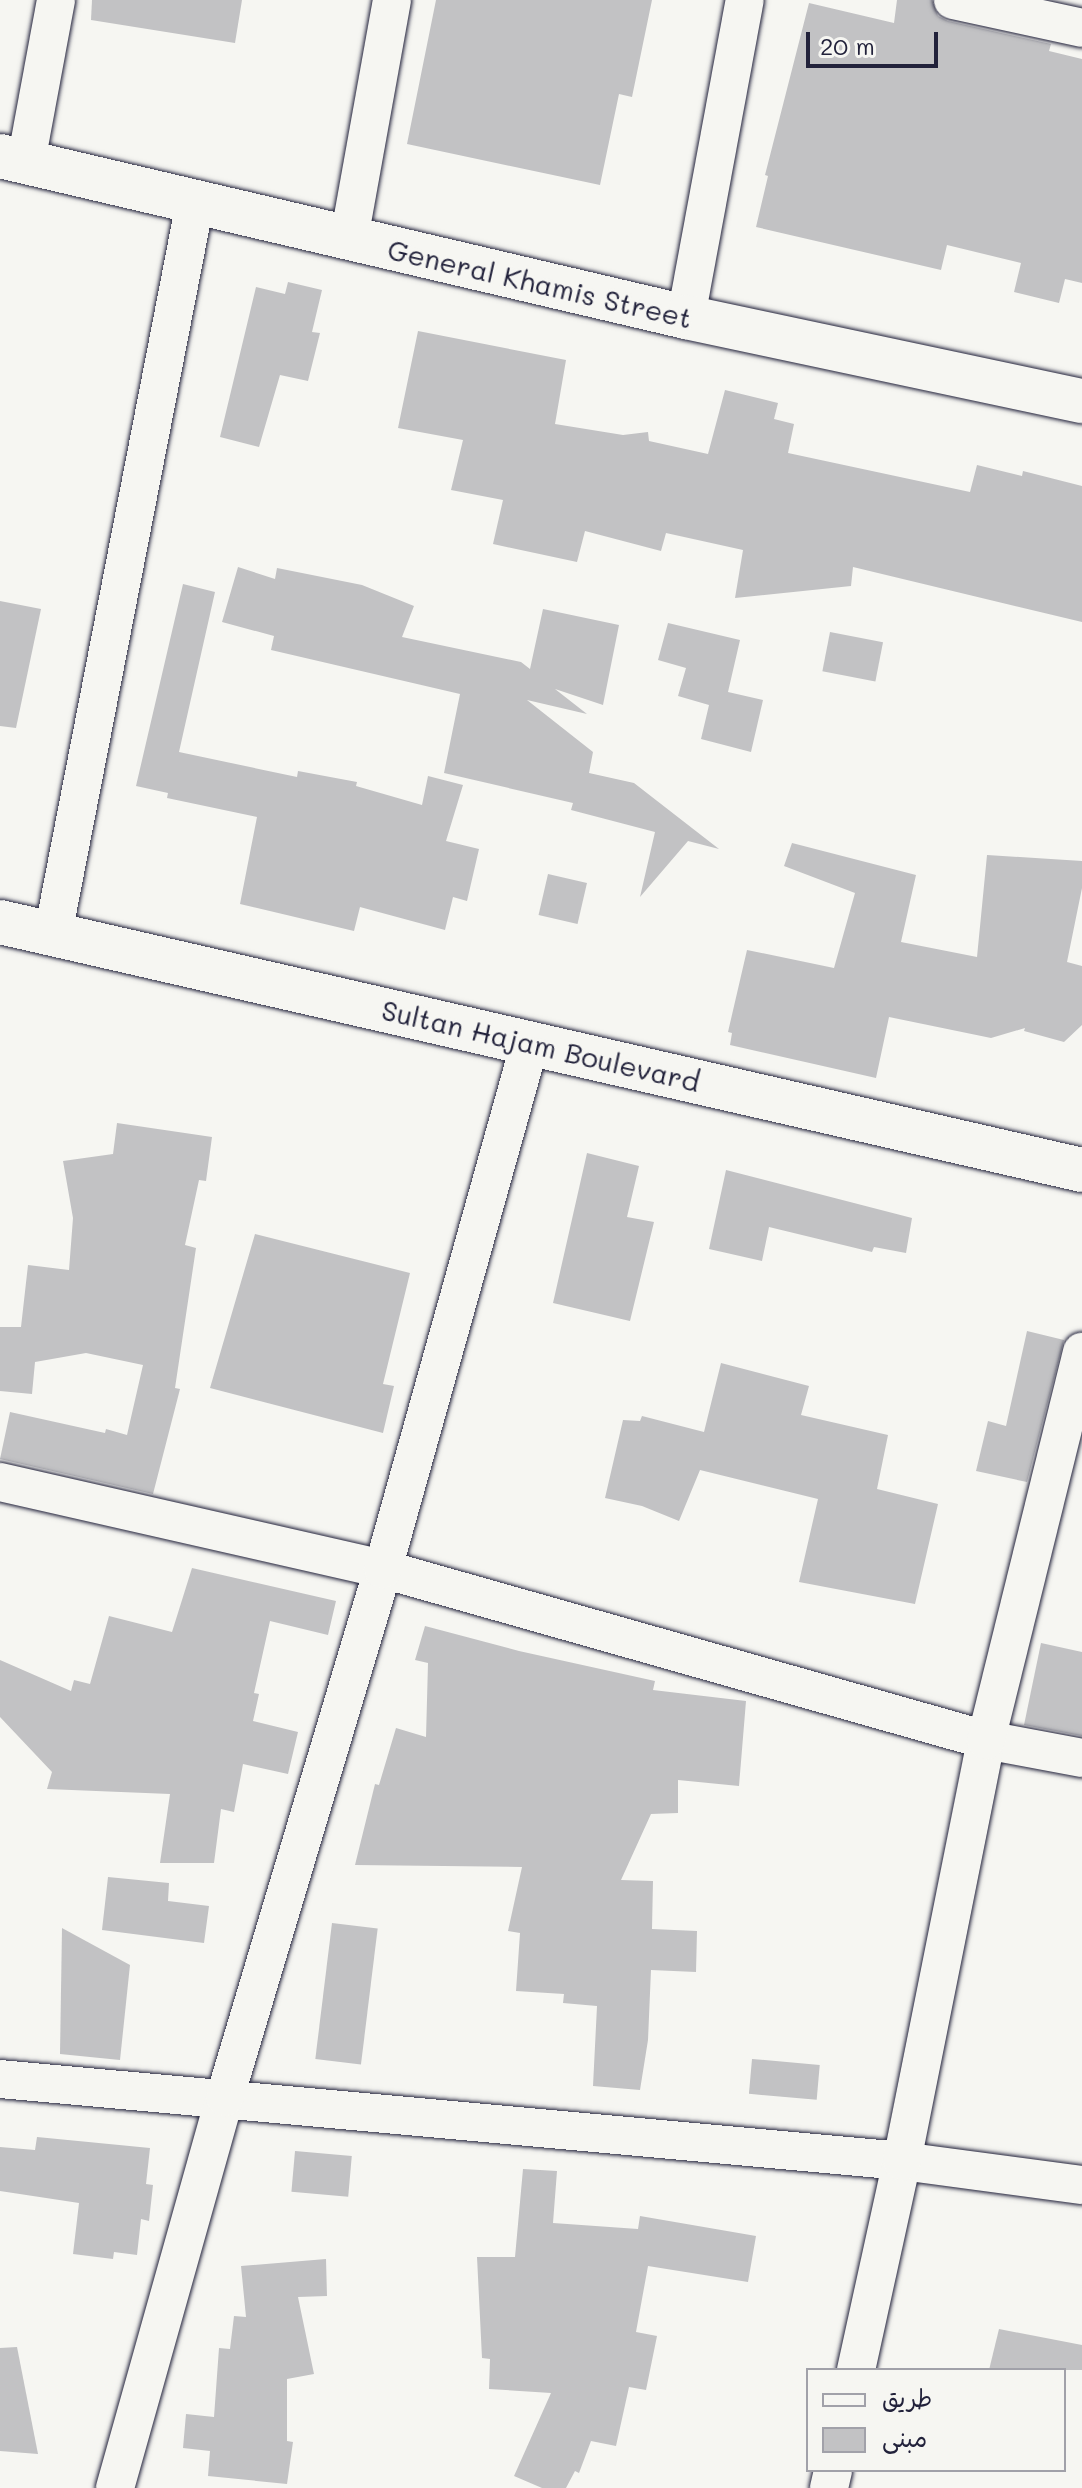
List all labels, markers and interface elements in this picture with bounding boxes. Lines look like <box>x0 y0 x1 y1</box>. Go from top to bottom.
scale bar <box>810 16 942 66</box>
text: 20 m <box>820 30 875 61</box>
street label: General Khamis Street <box>385 232 695 334</box>
street label: Sultan Hajam Boulevard <box>379 992 703 1098</box>
legend <box>806 2368 1066 2472</box>
text: طريق <box>882 2382 932 2413</box>
text: مبنى <box>882 2422 927 2453</box>

